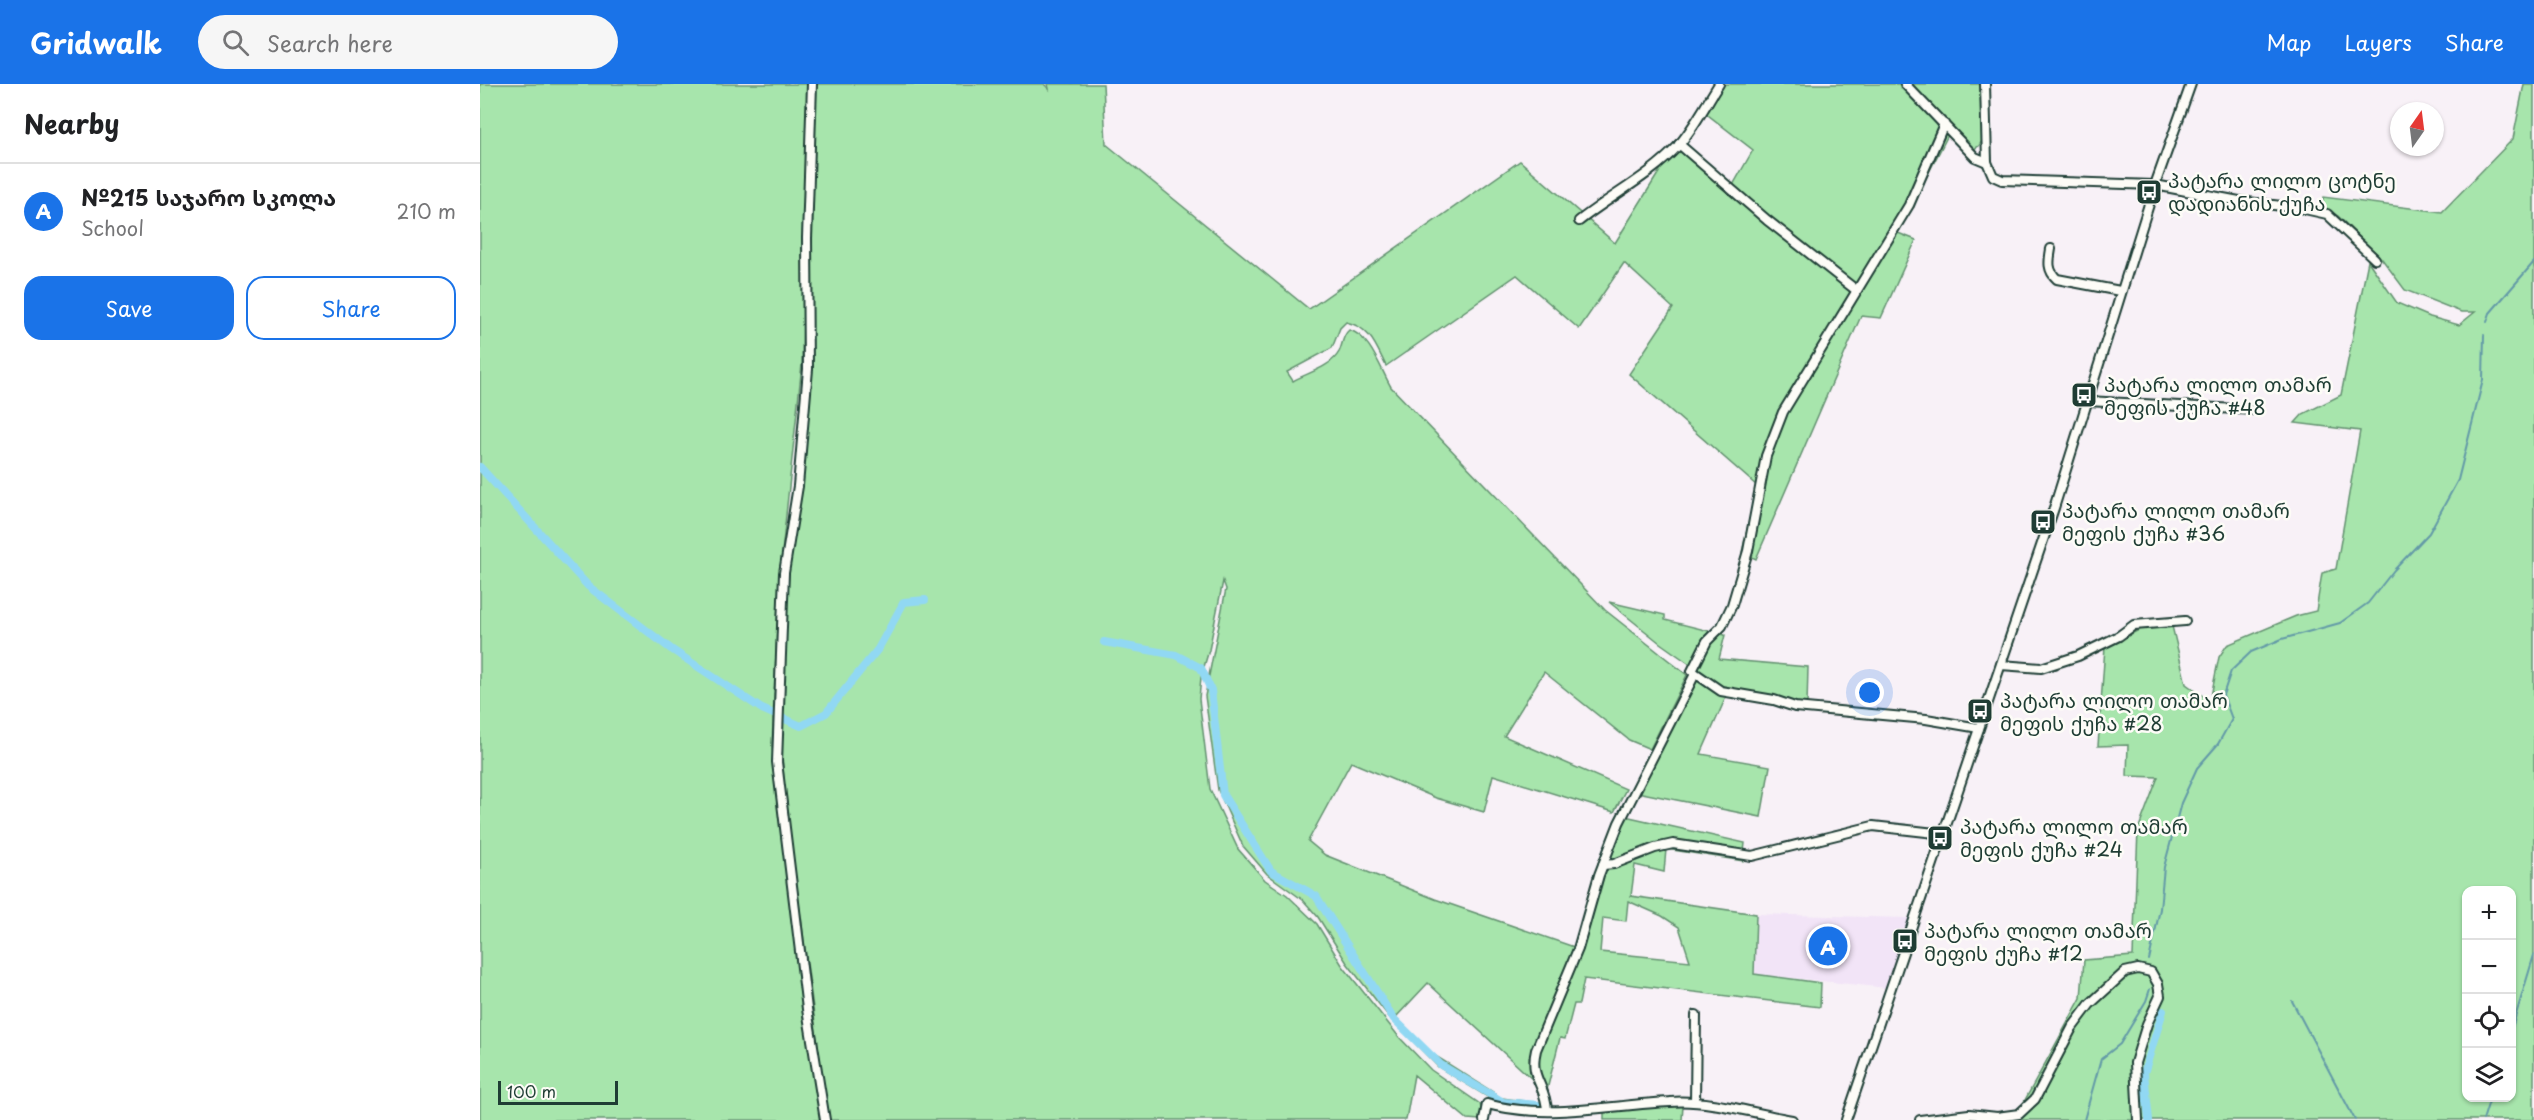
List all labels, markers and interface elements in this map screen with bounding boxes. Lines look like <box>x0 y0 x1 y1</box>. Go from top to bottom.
search box <box>198 15 618 69</box>
text: Gridwalk <box>30 21 162 64</box>
icon: search <box>219 26 252 59</box>
text: Search here <box>267 26 393 59</box>
text: Map <box>2267 26 2311 58</box>
text: Layers <box>2344 26 2412 58</box>
text: Share <box>2445 26 2504 58</box>
north arrow <box>2390 102 2444 156</box>
text: Nearby <box>24 104 119 143</box>
place label: პატარა ლილო ცოტნე დადიანის ქუჩა <box>2168 165 2396 218</box>
bus stop icon: პატარა ლილო ცოტნე დადიანის ქუჩა <box>2134 177 2164 207</box>
text: №215 საჯარო სკოლა <box>81 180 336 213</box>
text: A <box>36 196 51 226</box>
text: 210 m <box>397 196 456 226</box>
text: School <box>81 213 144 243</box>
button: Save <box>24 276 234 340</box>
button: Share <box>246 276 456 340</box>
place label: პატარა ლილო თამარ მეფის ქუჩა #48 <box>2104 369 2332 422</box>
bus stop icon: პატარა ლილო თამარ მეფის ქუჩა #48 <box>2069 380 2099 410</box>
place label: პატარა ლილო თამარ მეფის ქუჩა #36 <box>2062 495 2290 548</box>
bus stop icon: პატარა ლილო თამარ მეფის ქუჩა #36 <box>2028 507 2058 537</box>
your location <box>1855 678 1884 707</box>
place label: პატარა ლილო თამარ მეფის ქუჩა #28 <box>2000 685 2228 738</box>
bus stop icon: პატარა ლილო თამარ მეფის ქუჩა #28 <box>1965 696 1995 726</box>
place label: პატარა ლილო თამარ მეფის ქუჩა #24 <box>1960 811 2188 864</box>
bus stop icon: პატარა ლილო თამარ მეფის ქუჩა #24 <box>1925 823 1955 853</box>
map controls <box>2462 886 2516 1102</box>
button: + <box>2462 886 2516 940</box>
place label: პატარა ლილო თამარ მეფის ქუჩა #12 <box>1924 915 2152 968</box>
pin: A <box>1808 924 1848 968</box>
bus stop icon: პატარა ლილო თამარ მეფის ქუჩა #12 <box>1890 926 1920 956</box>
button: − <box>2462 940 2516 994</box>
button: locate <box>2462 994 2516 1048</box>
button: layers <box>2462 1048 2516 1102</box>
scale bar <box>498 1078 618 1106</box>
text: 100 m <box>507 1079 556 1103</box>

